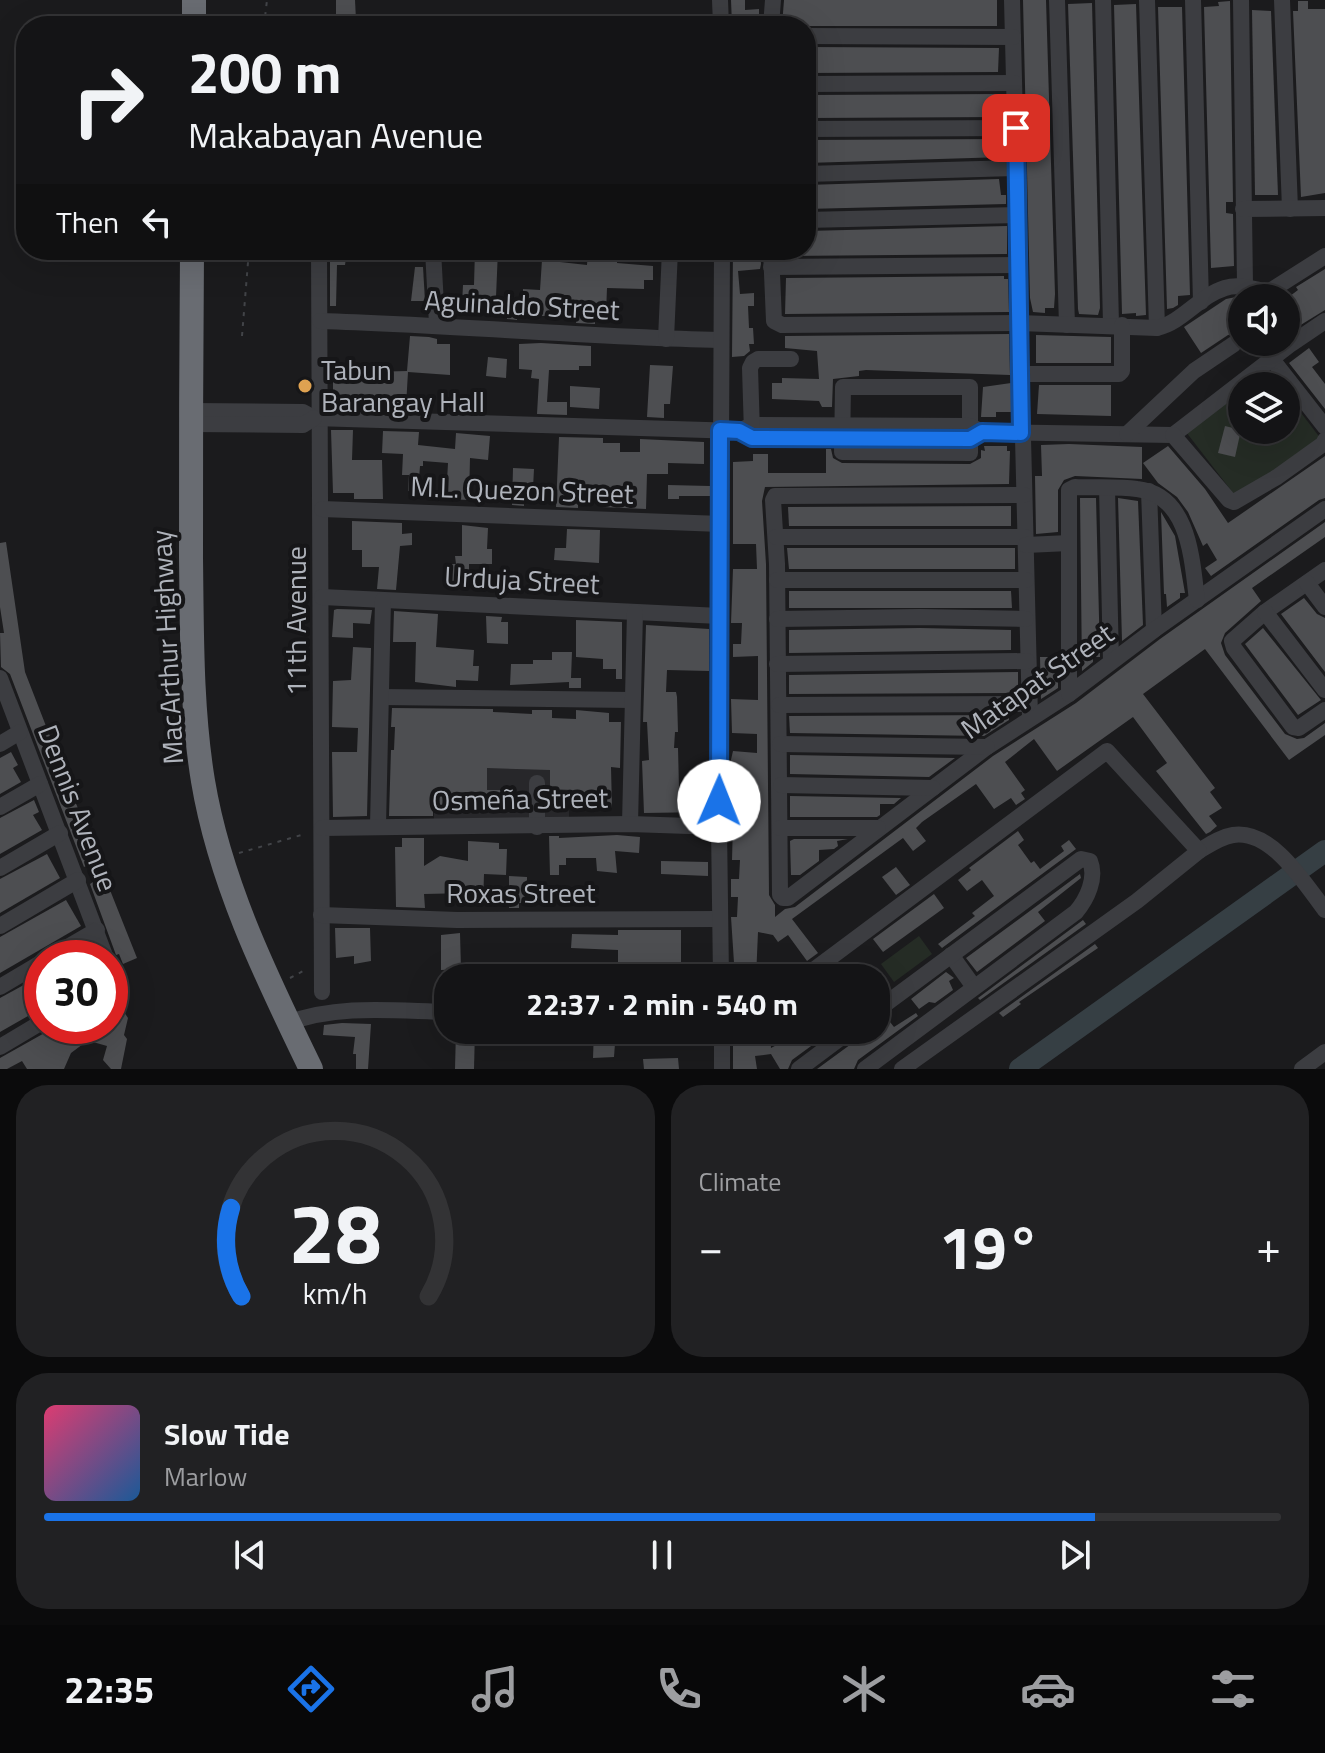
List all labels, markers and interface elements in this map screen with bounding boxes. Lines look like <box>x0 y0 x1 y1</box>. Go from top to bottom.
text: 200 m <box>188 30 341 115</box>
icon: right <box>56 48 160 152</box>
pin <box>982 94 1050 162</box>
icon: arrive <box>994 106 1038 150</box>
text: Makabayan Avenue <box>188 107 483 162</box>
text: Then <box>56 199 119 245</box>
icon: left <box>135 200 179 244</box>
street label: Aguinaldo Street <box>423 278 621 331</box>
map controls <box>1228 284 1300 444</box>
button: sound <box>1228 284 1300 356</box>
place label: Tabun Barangay Hall <box>321 348 485 423</box>
button: layers <box>1228 372 1300 444</box>
marker: Tabun Barangay Hall <box>296 377 314 395</box>
street label: M.L. Quezon Street <box>410 464 635 515</box>
street label: MacArthur Highway <box>139 529 194 765</box>
street label: 11th Avenue <box>274 546 317 696</box>
street label: Urduja Street <box>443 554 601 605</box>
street label: Matapat Street <box>951 612 1122 749</box>
street label: Dennis Avenue <box>27 718 130 897</box>
position arrow <box>677 759 761 843</box>
street label: Osmeña Street <box>431 775 609 822</box>
street label: Roxas Street <box>446 871 596 914</box>
speed limit sign: 30 <box>24 940 128 1044</box>
text: 22:37 · 2 min · 540 m <box>526 981 798 1027</box>
text: Climate <box>699 1162 781 1201</box>
text: 28 <box>289 1169 382 1295</box>
text: 19° <box>939 1201 1040 1292</box>
text: − <box>699 1213 723 1280</box>
text: + <box>1256 1213 1281 1280</box>
text: km/h <box>303 1272 368 1315</box>
text: Slow Tide <box>164 1411 289 1457</box>
text: Marlow <box>164 1457 247 1496</box>
icon: previous <box>228 1533 272 1577</box>
icon: pause <box>640 1533 684 1577</box>
icon: next <box>1053 1533 1097 1577</box>
icon: directions <box>283 1661 339 1717</box>
icon: music <box>467 1661 523 1717</box>
icon: phone <box>651 1661 707 1717</box>
icon: climate <box>836 1661 892 1717</box>
icon: car <box>1020 1661 1076 1717</box>
icon: filters <box>1205 1661 1261 1717</box>
text: 22:35 <box>64 1662 154 1717</box>

